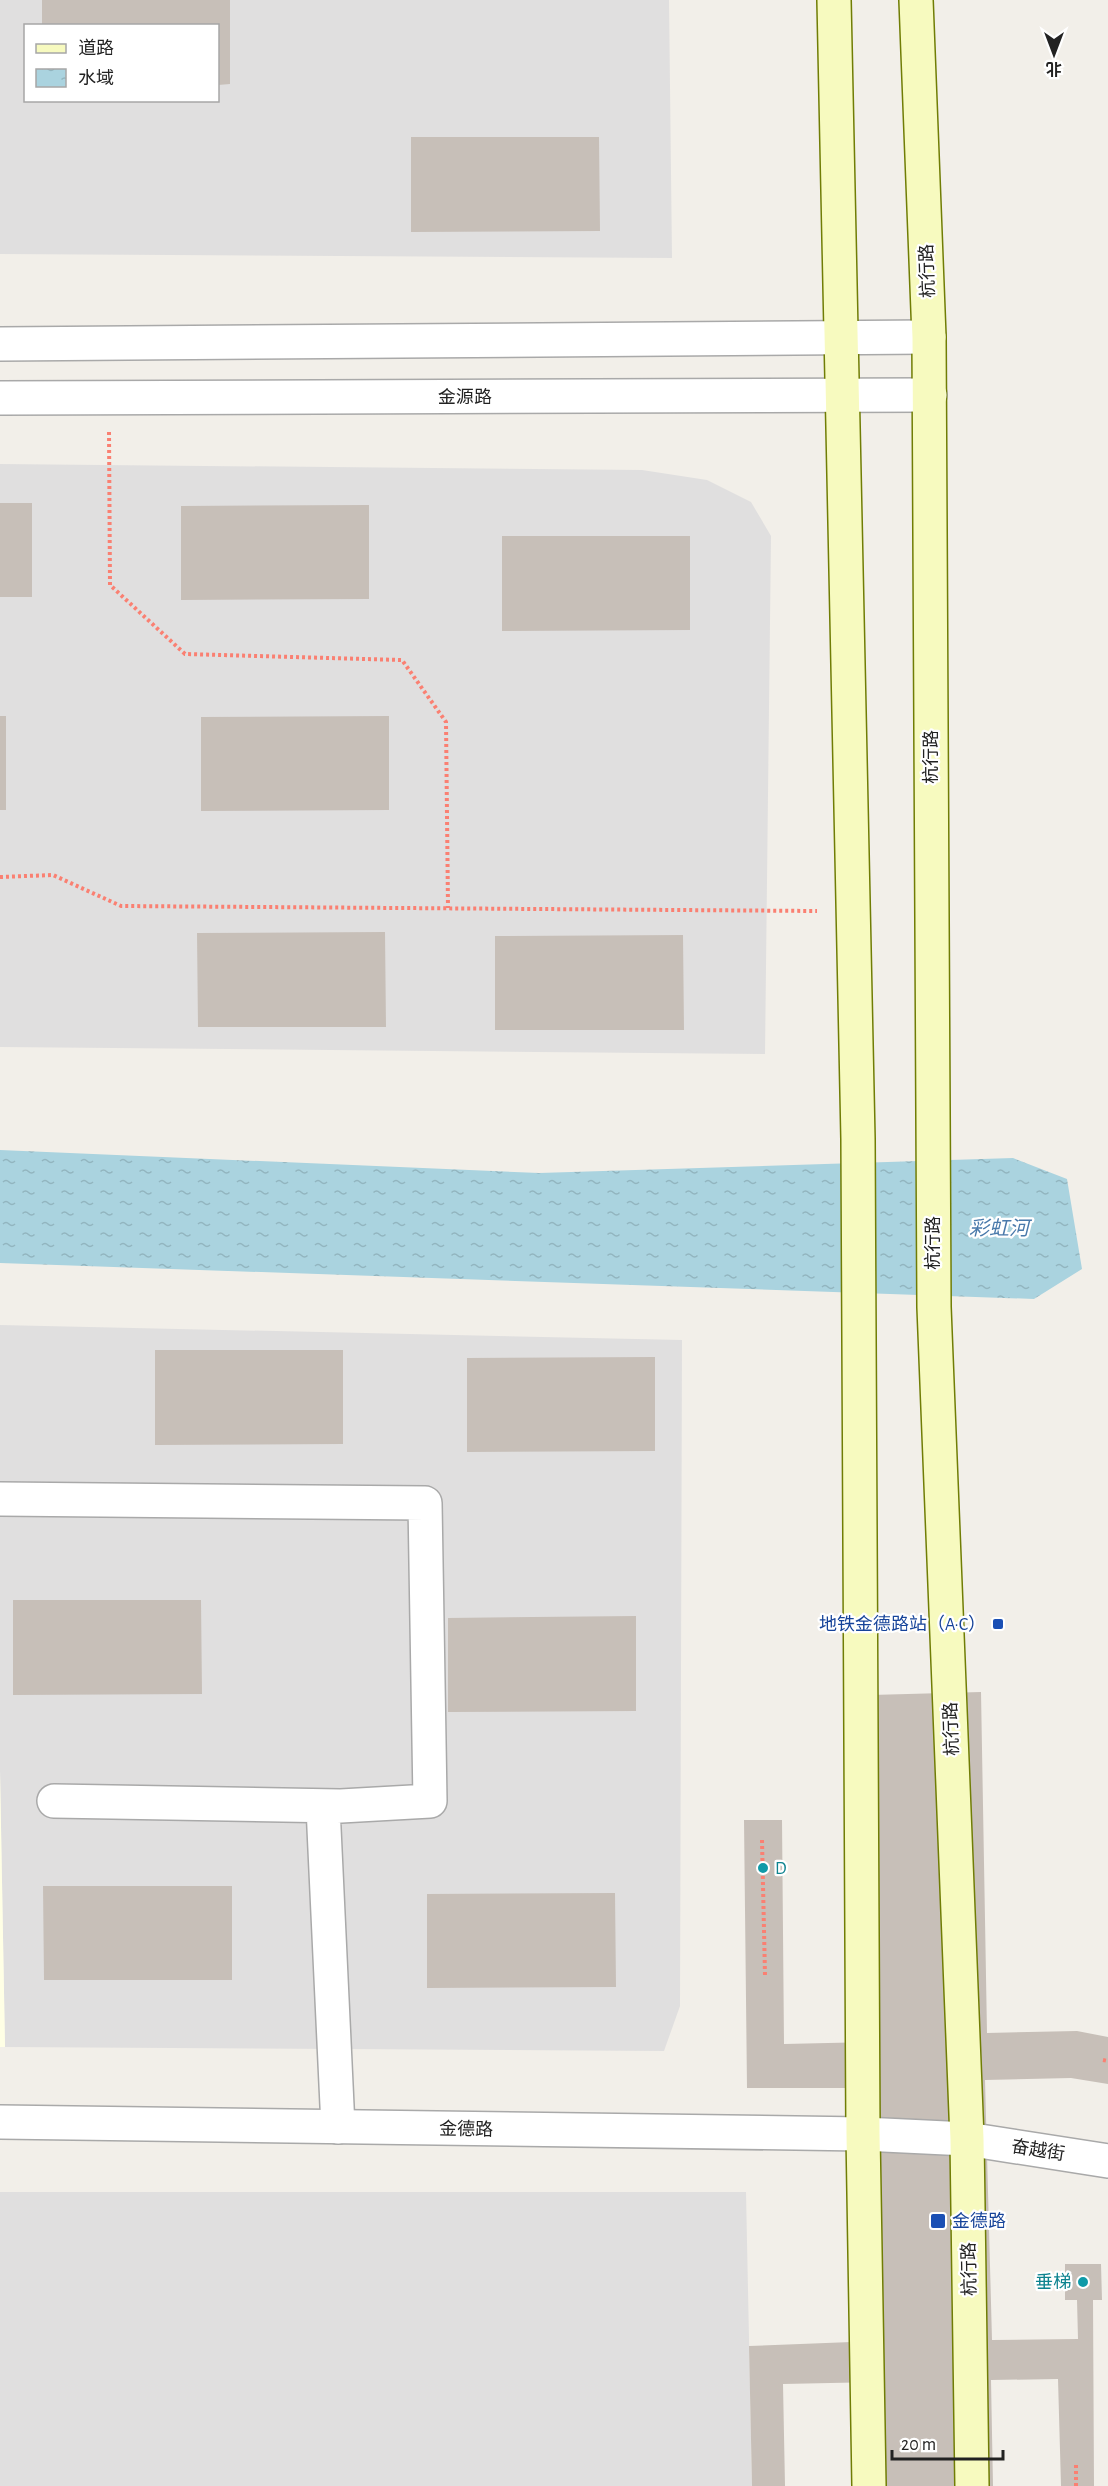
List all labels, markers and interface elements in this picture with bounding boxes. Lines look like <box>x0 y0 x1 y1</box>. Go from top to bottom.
legend <box>24 24 219 102</box>
north arrow <box>1024 24 1084 84</box>
text: 道路 <box>78 38 114 58</box>
text: 北 <box>1046 60 1062 77</box>
text: 水域 <box>78 69 114 88</box>
street label: 杭行路 <box>916 244 938 298</box>
street label: 金源路 <box>438 387 492 407</box>
street label: 杭行路 <box>921 730 941 784</box>
street label: 杭行路 <box>923 1216 943 1270</box>
water label: 彩虹河 <box>969 1218 1033 1239</box>
place label: 地铁金德路站（A·C） <box>819 1614 986 1634</box>
marker: 地铁金德路站（A·C） <box>991 1617 1005 1631</box>
street label: 杭行路 <box>940 1702 962 1756</box>
place label: D <box>775 1860 787 1878</box>
marker: D <box>756 1861 770 1875</box>
street label: 金德路 <box>439 2119 493 2139</box>
street label: 奋越街 <box>1010 2136 1066 2164</box>
place label: 金德路 <box>952 2211 1006 2231</box>
marker: 金德路 <box>929 2212 947 2230</box>
street label: 杭行路 <box>959 2242 979 2296</box>
place label: 垂梯 <box>1035 2272 1071 2292</box>
marker: 垂梯 <box>1076 2275 1090 2289</box>
scale bar <box>892 2423 1003 2461</box>
text: 20 m <box>901 2436 936 2454</box>

